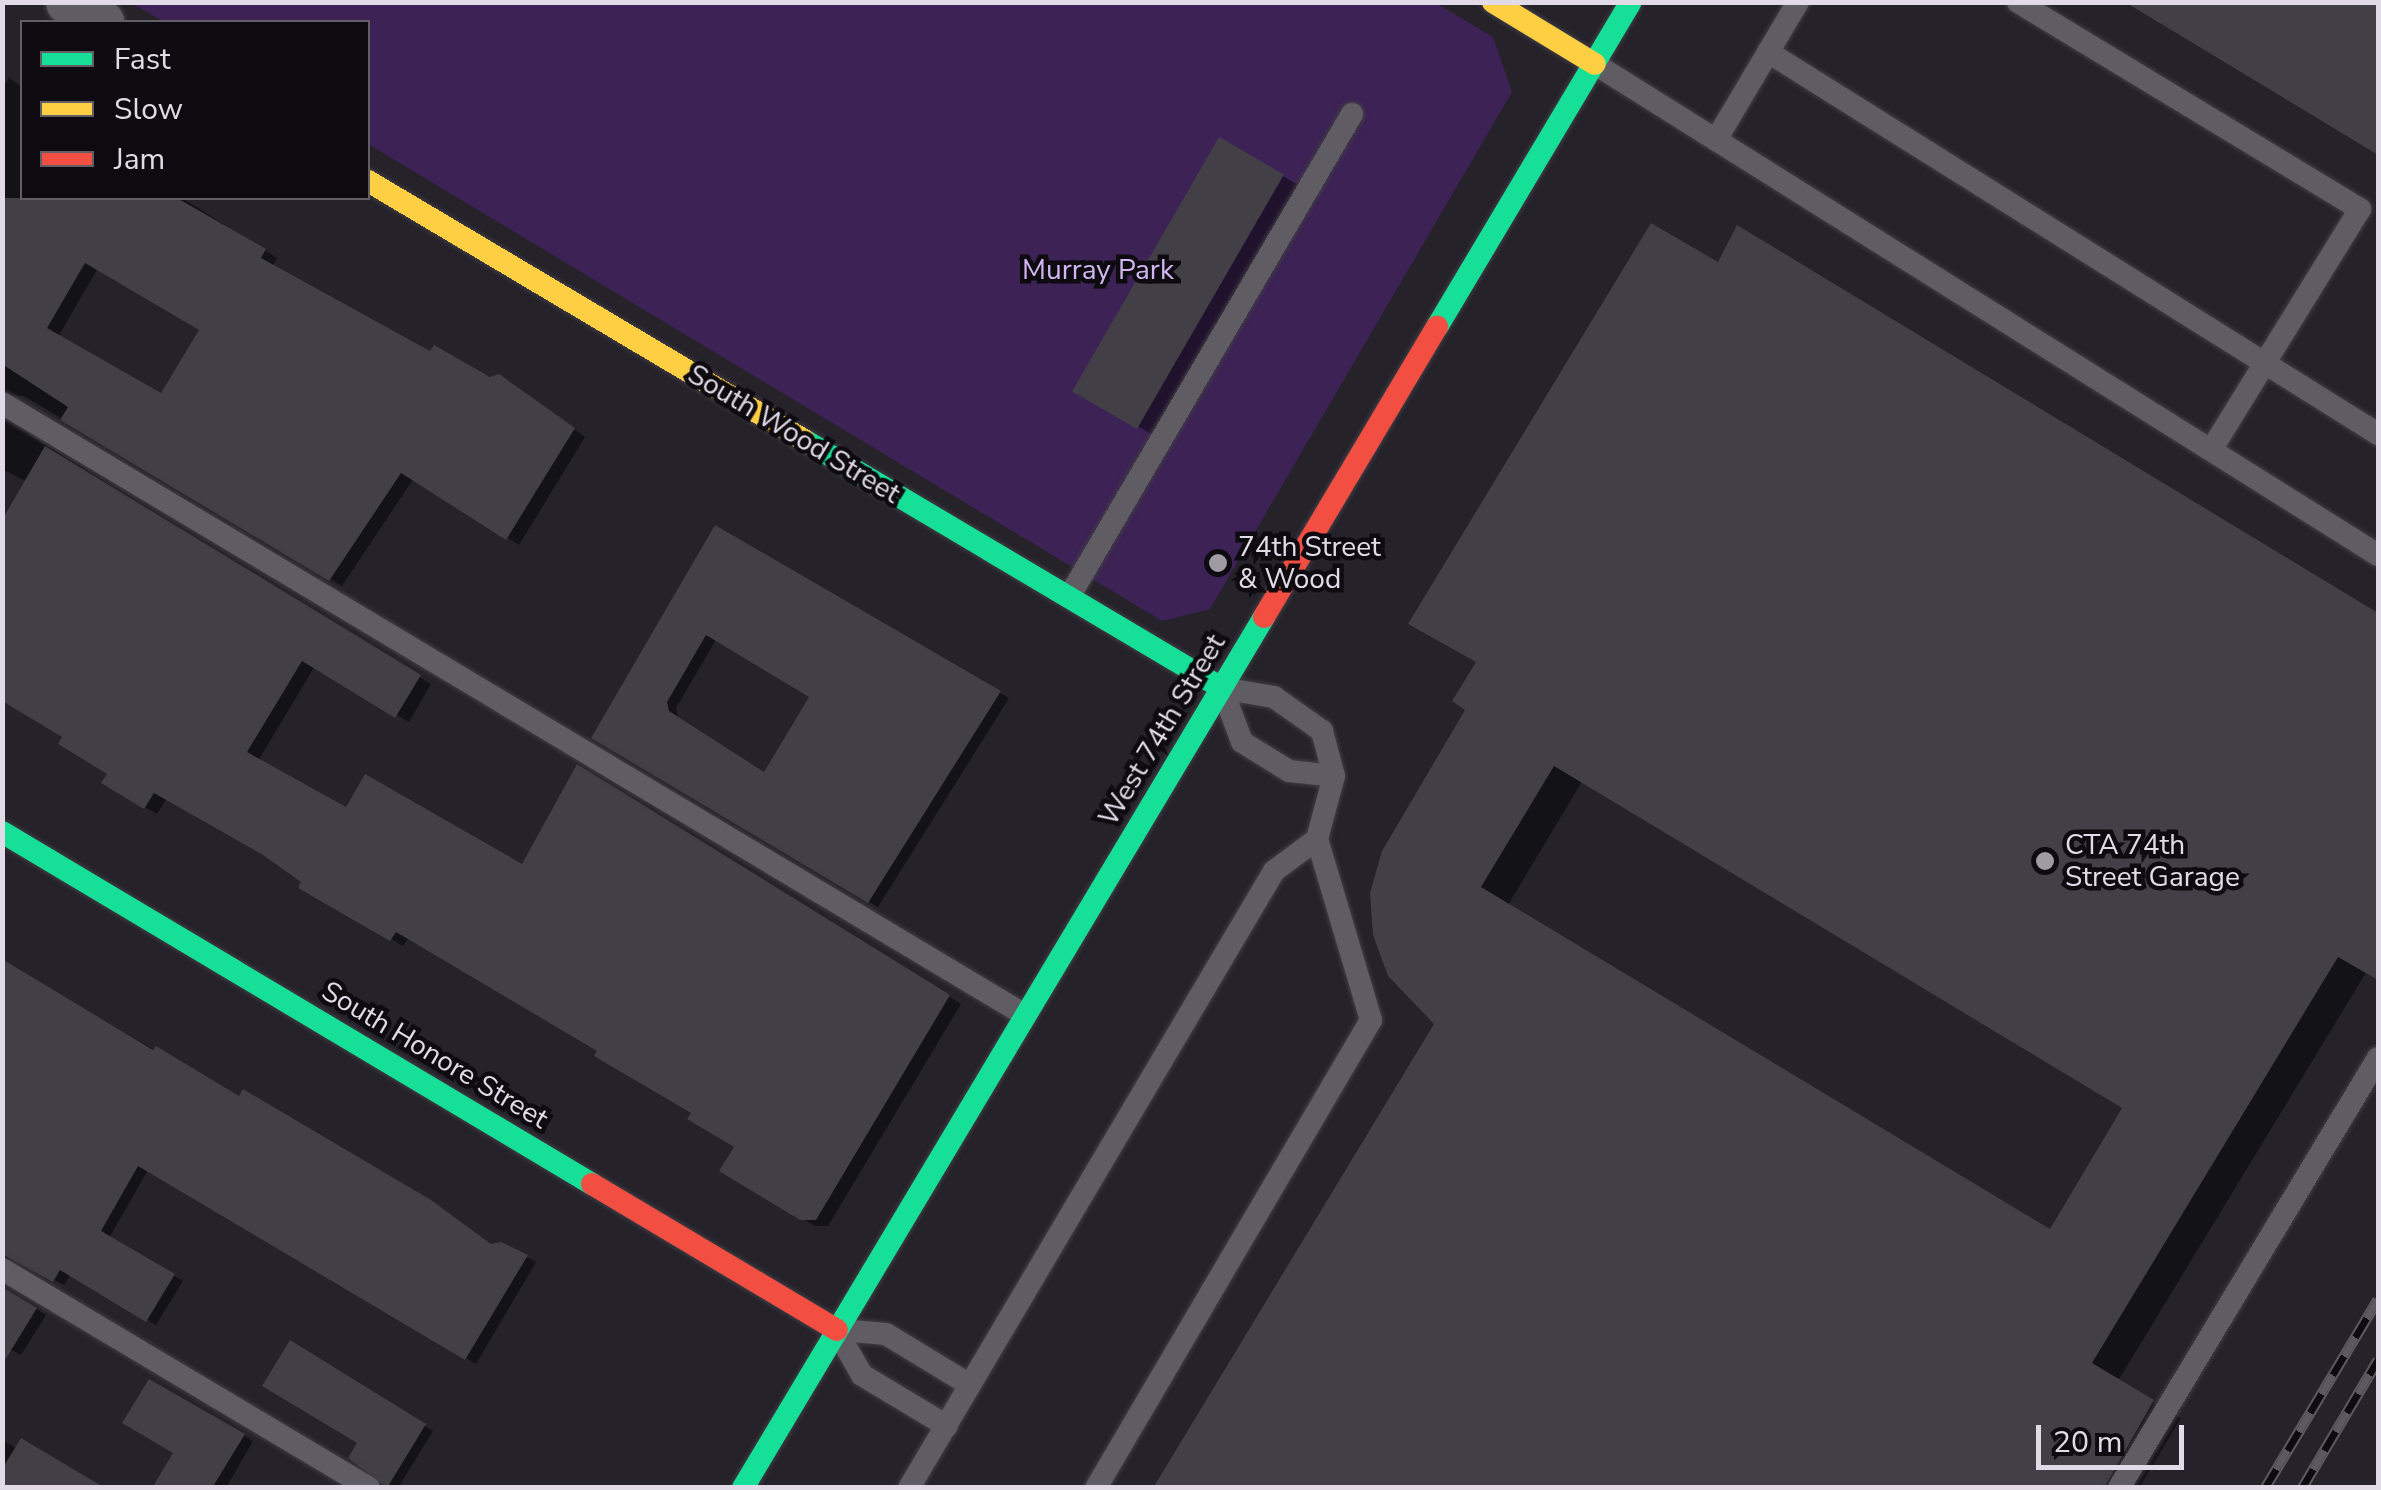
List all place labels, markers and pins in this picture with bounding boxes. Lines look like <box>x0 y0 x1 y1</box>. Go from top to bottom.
place label: 74th Street & Wood <box>1238 530 1381 596</box>
marker: 74th Street & Wood <box>1207 552 1229 574</box>
place label: CTA 74th Street Garage <box>2065 828 2240 894</box>
marker: CTA 74th Street Garage <box>2034 850 2056 872</box>

